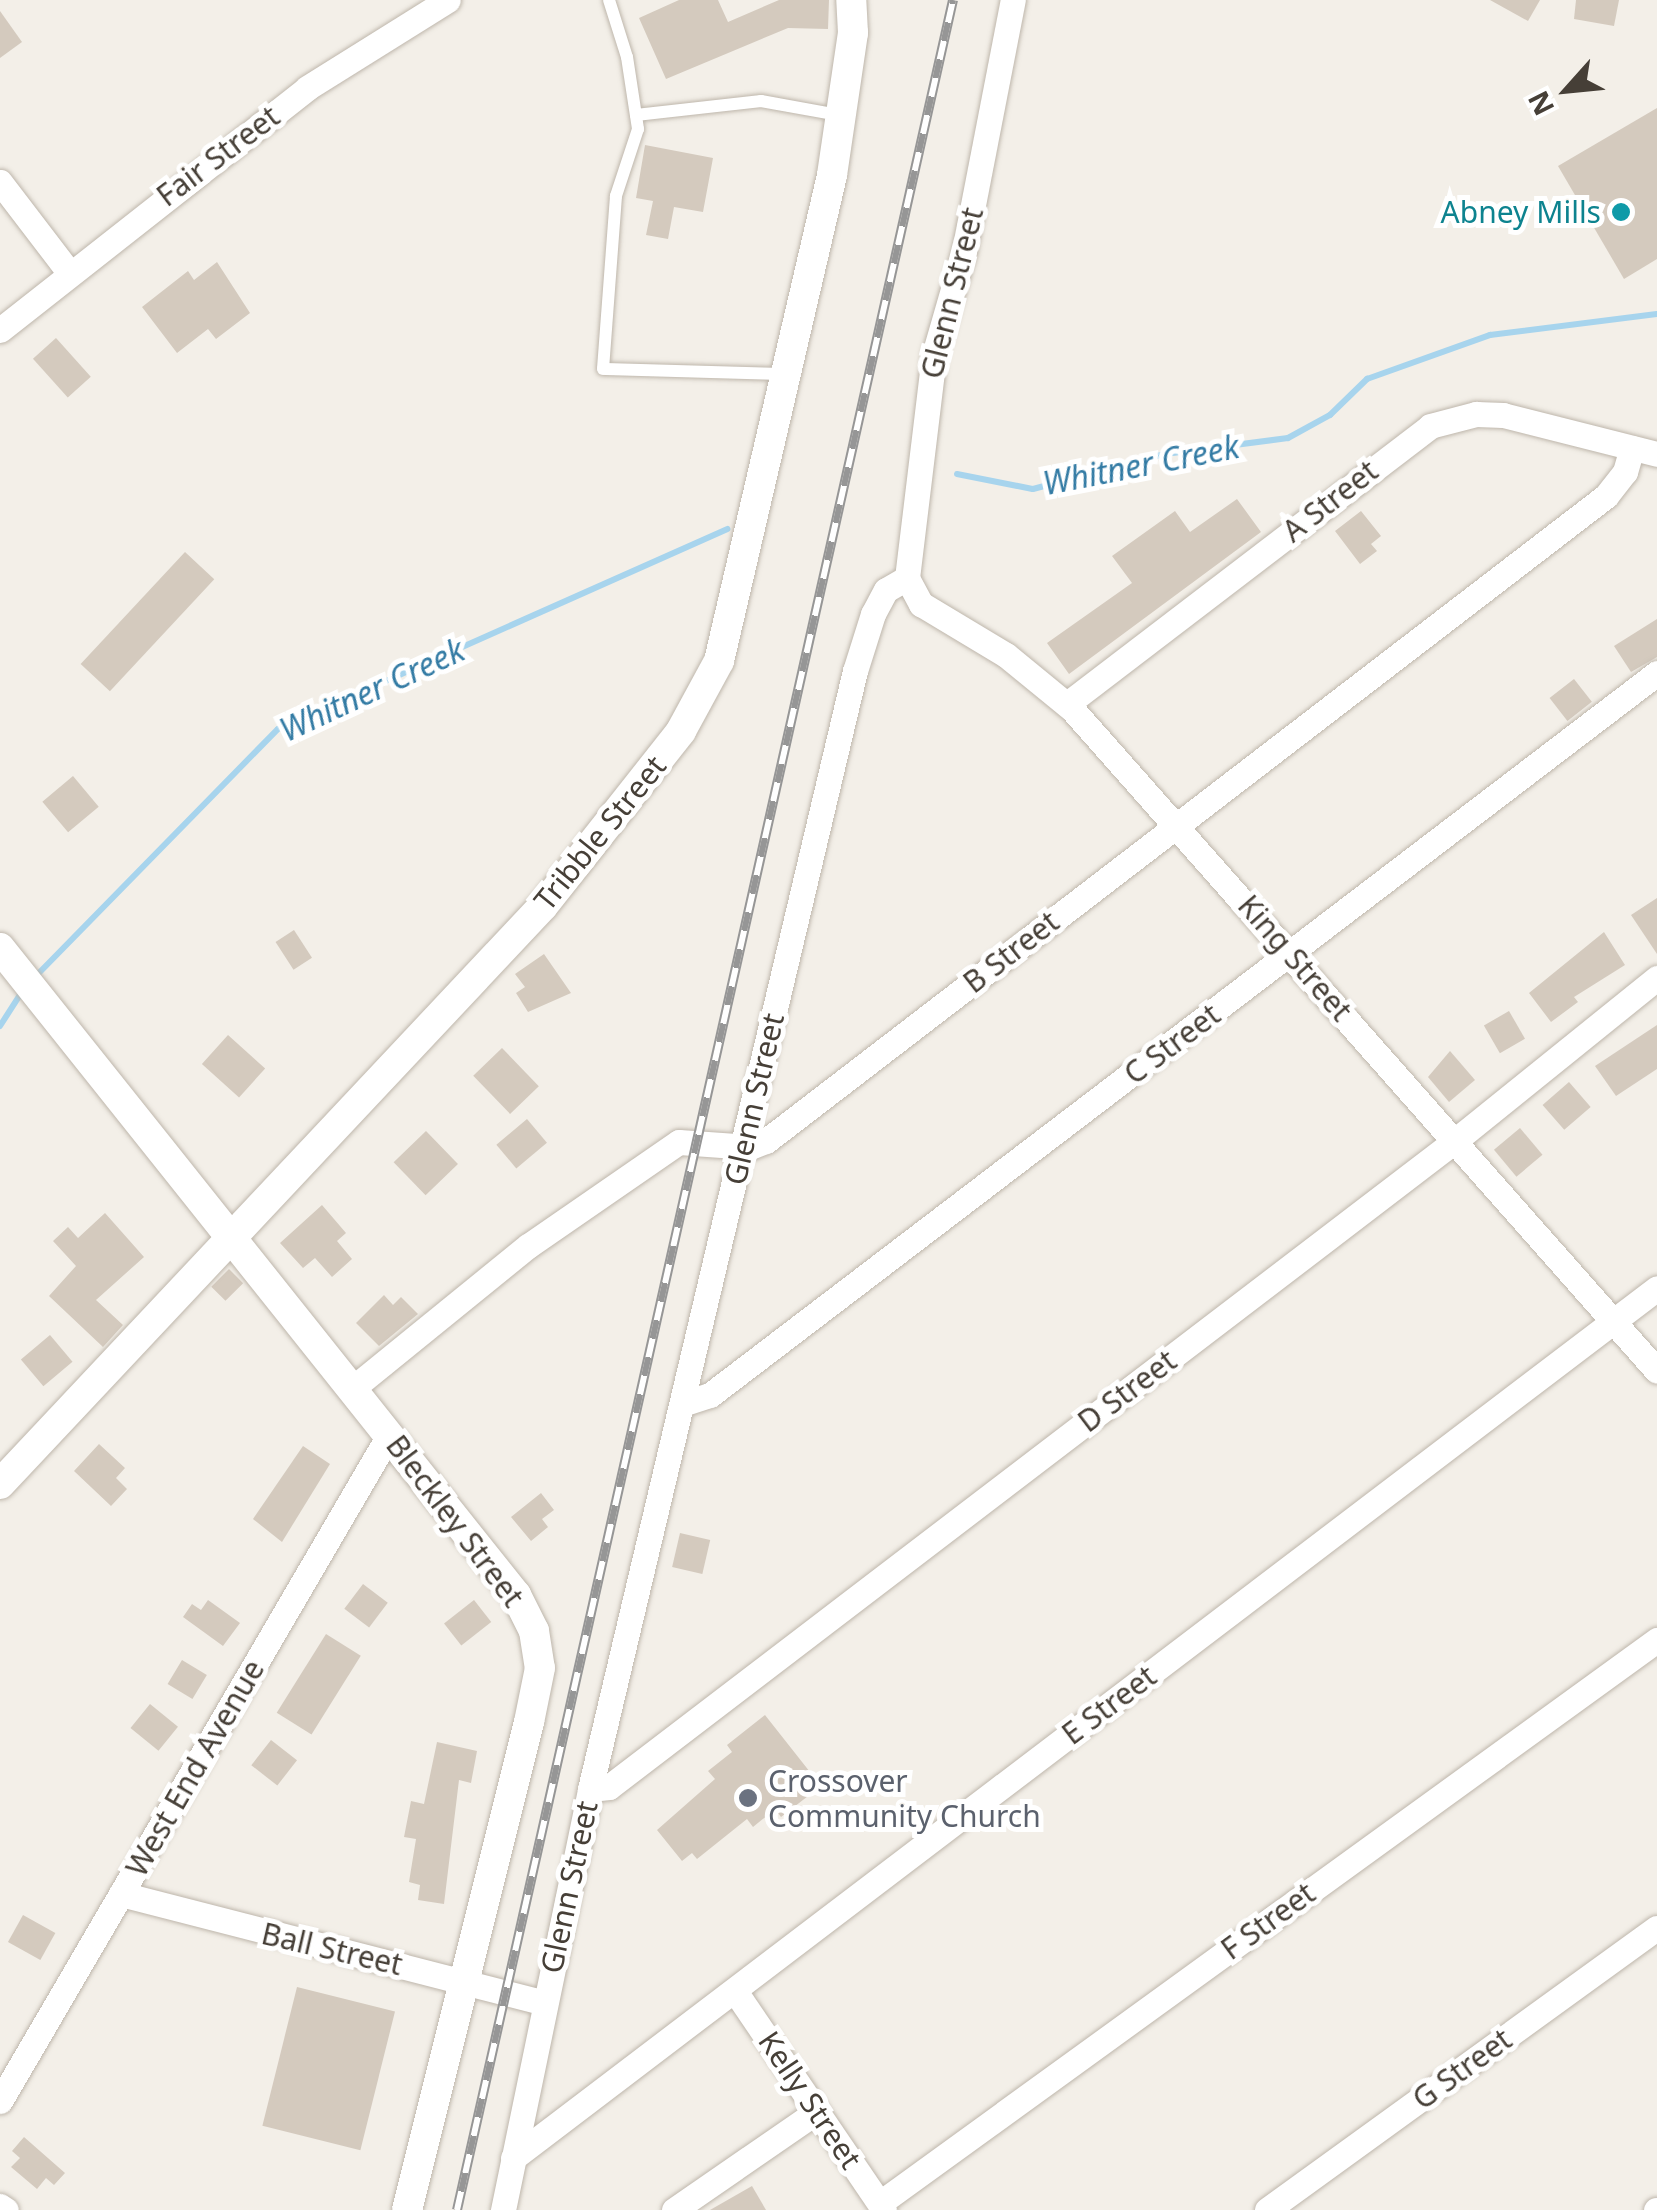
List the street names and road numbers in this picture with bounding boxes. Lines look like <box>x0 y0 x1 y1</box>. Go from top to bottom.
street label: Fair Street <box>150 98 286 214</box>
street label: Glenn Street <box>913 204 991 382</box>
street label: A Street <box>1275 453 1385 549</box>
street label: Tribble Street <box>527 748 673 918</box>
street label: King Street <box>1231 888 1359 1028</box>
street label: B Street <box>956 904 1066 1000</box>
street label: C Street <box>1117 996 1227 1092</box>
street label: Glenn Street <box>717 1010 791 1188</box>
street label: D Street <box>1071 1342 1183 1440</box>
street label: Bleckley Street <box>379 1428 531 1614</box>
street label: West End Avenue <box>118 1653 272 1883</box>
street label: E Street <box>1055 1658 1163 1752</box>
street label: Glenn Street <box>533 1798 605 1976</box>
street label: F Street <box>1214 1875 1322 1967</box>
street label: Ball Street <box>258 1915 406 1983</box>
street label: G Street <box>1406 2021 1518 2117</box>
street label: Kelly Street <box>751 2025 869 2175</box>

